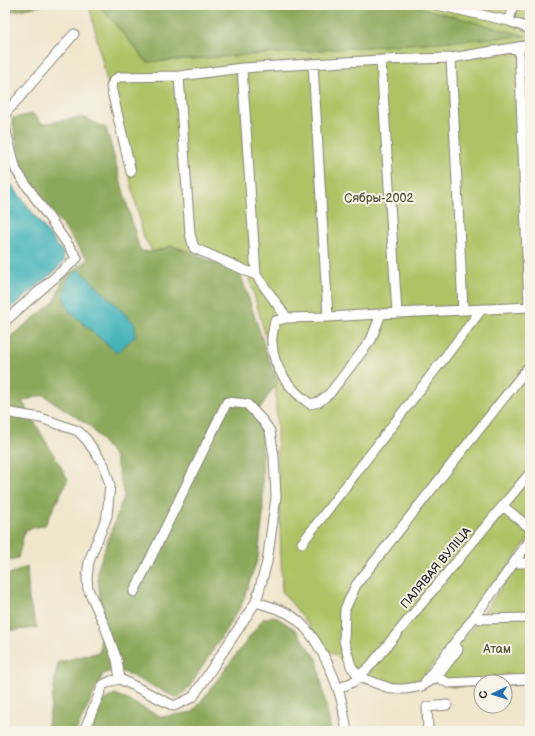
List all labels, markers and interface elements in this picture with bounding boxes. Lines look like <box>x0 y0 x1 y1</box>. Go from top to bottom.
park label: Сябры-2002 <box>344 191 414 206</box>
street label: ПАЛЯВАЯ ВУЛІЦА <box>398 524 475 612</box>
park label: Атам <box>482 642 511 657</box>
north arrow <box>473 674 513 714</box>
text: С <box>477 690 490 699</box>

